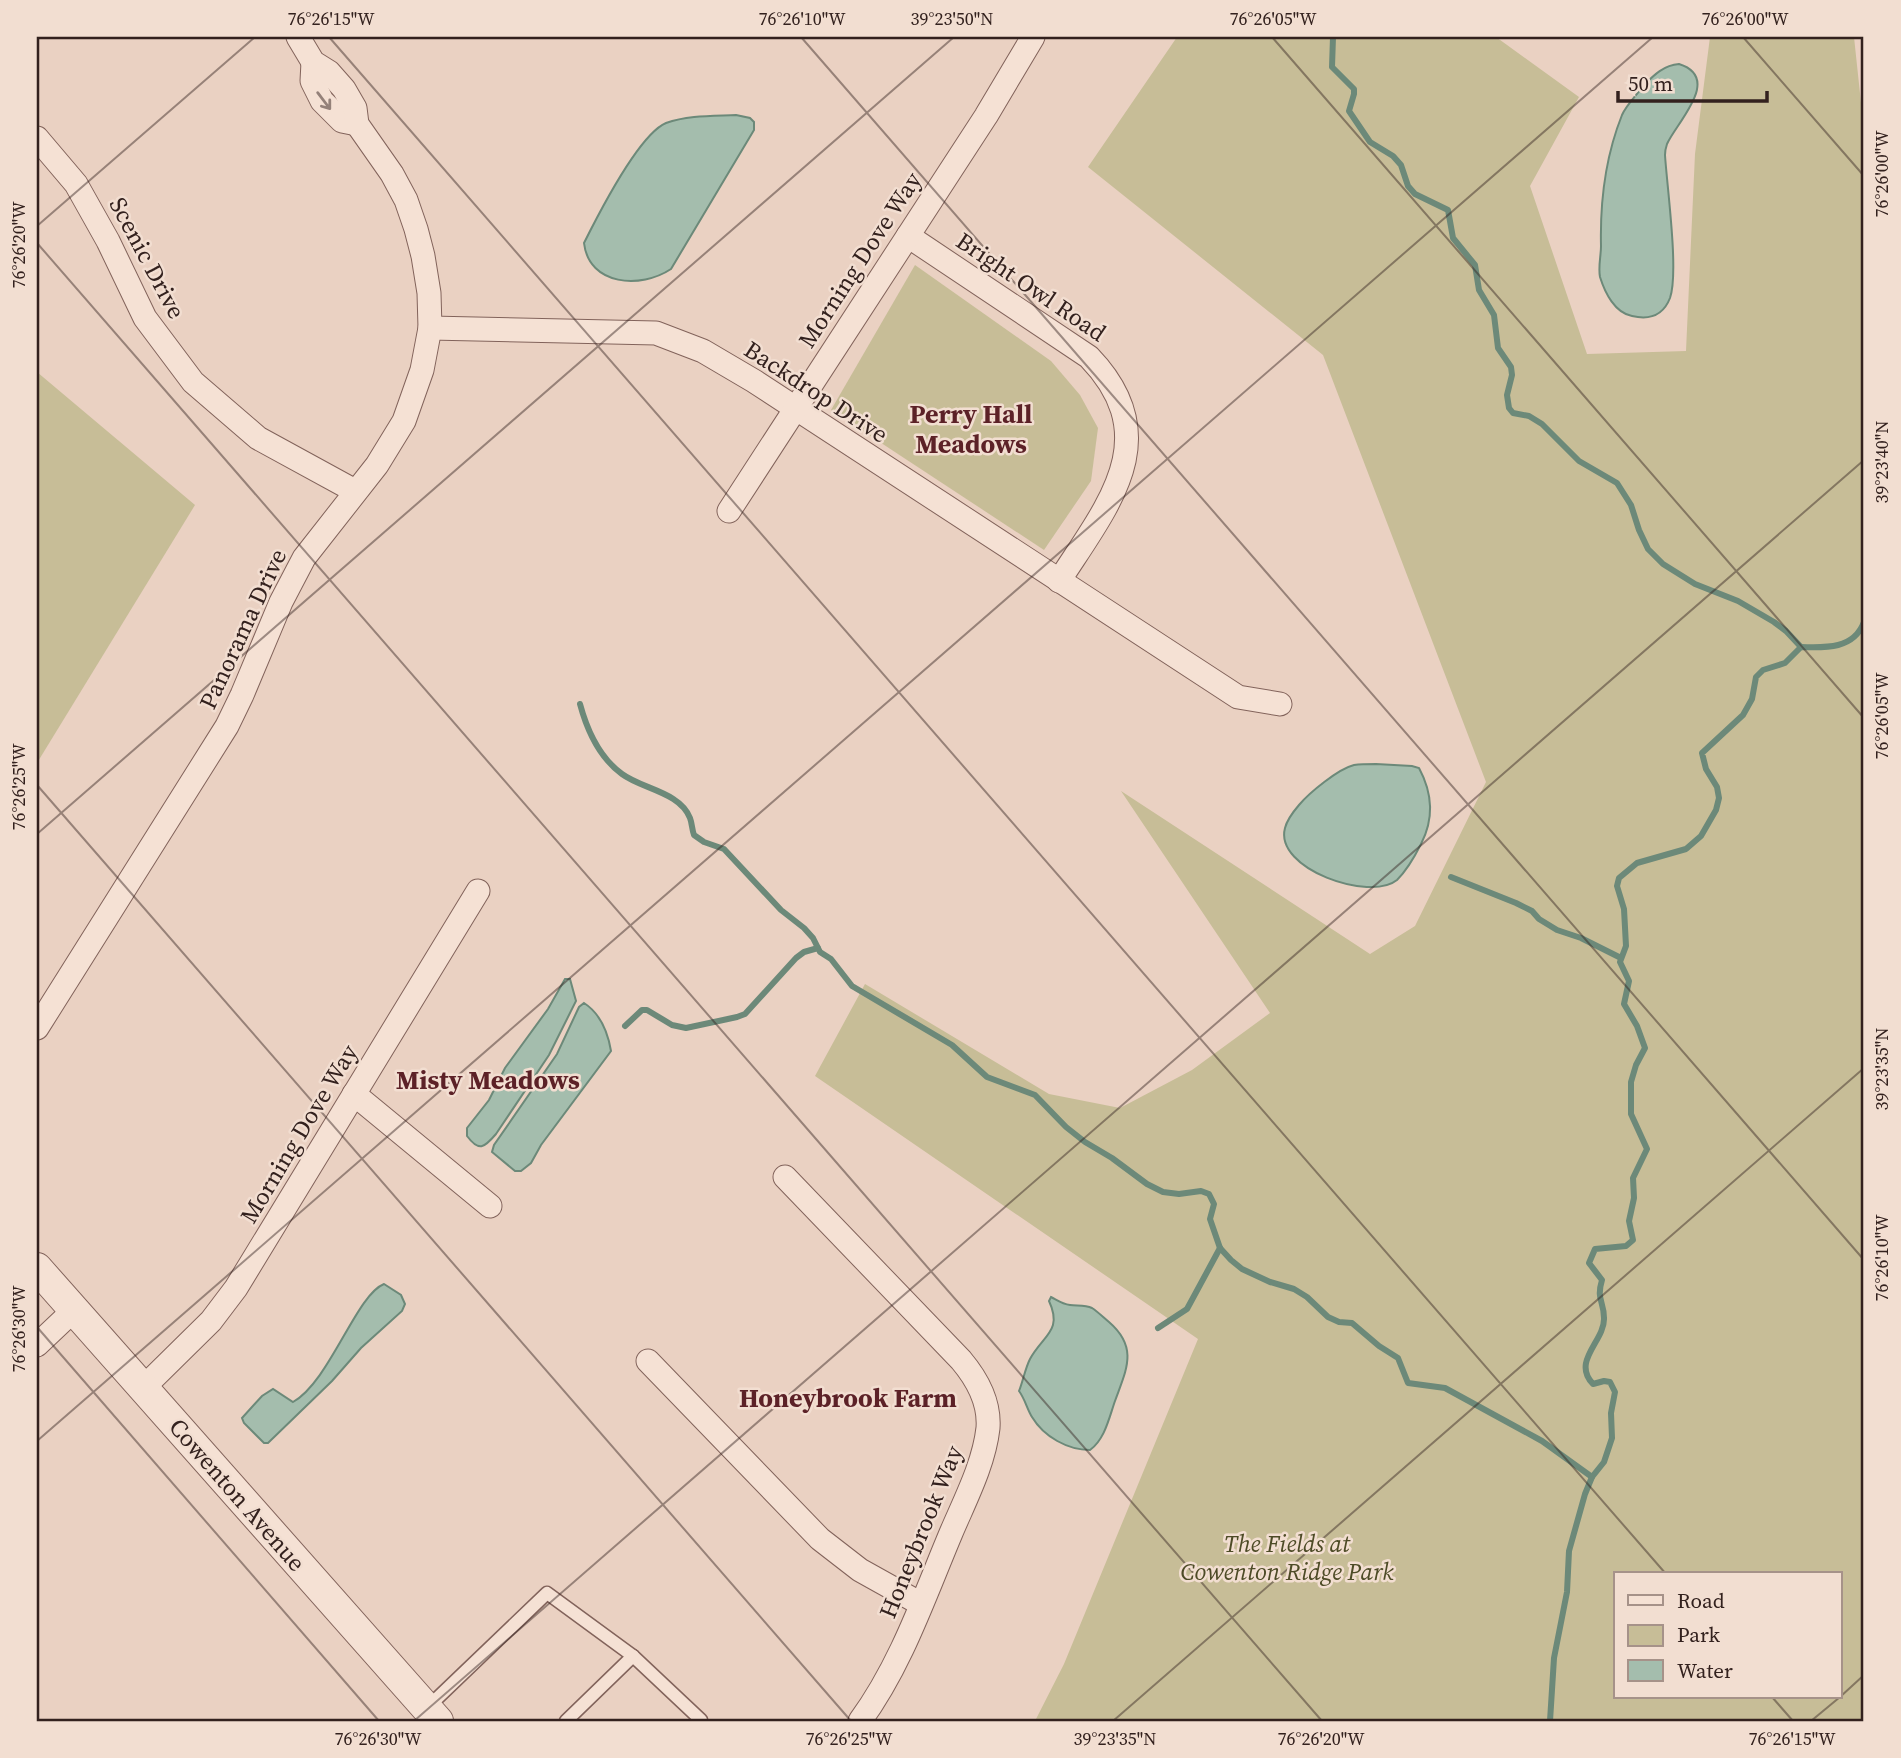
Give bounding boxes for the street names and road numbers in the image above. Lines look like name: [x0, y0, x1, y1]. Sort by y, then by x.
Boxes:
street label: Morning Dove Way: [790, 165, 929, 354]
street label: Scenic Drive: [102, 191, 193, 324]
street label: Bright Owl Road: [950, 224, 1113, 349]
street label: Backdrop Drive: [738, 333, 895, 450]
street label: Panorama Drive: [191, 543, 294, 714]
street label: Morning Dove Way: [232, 1037, 365, 1229]
street label: Cowenton Avenue: [162, 1411, 313, 1578]
street label: Honeybrook Way: [871, 1440, 970, 1623]

